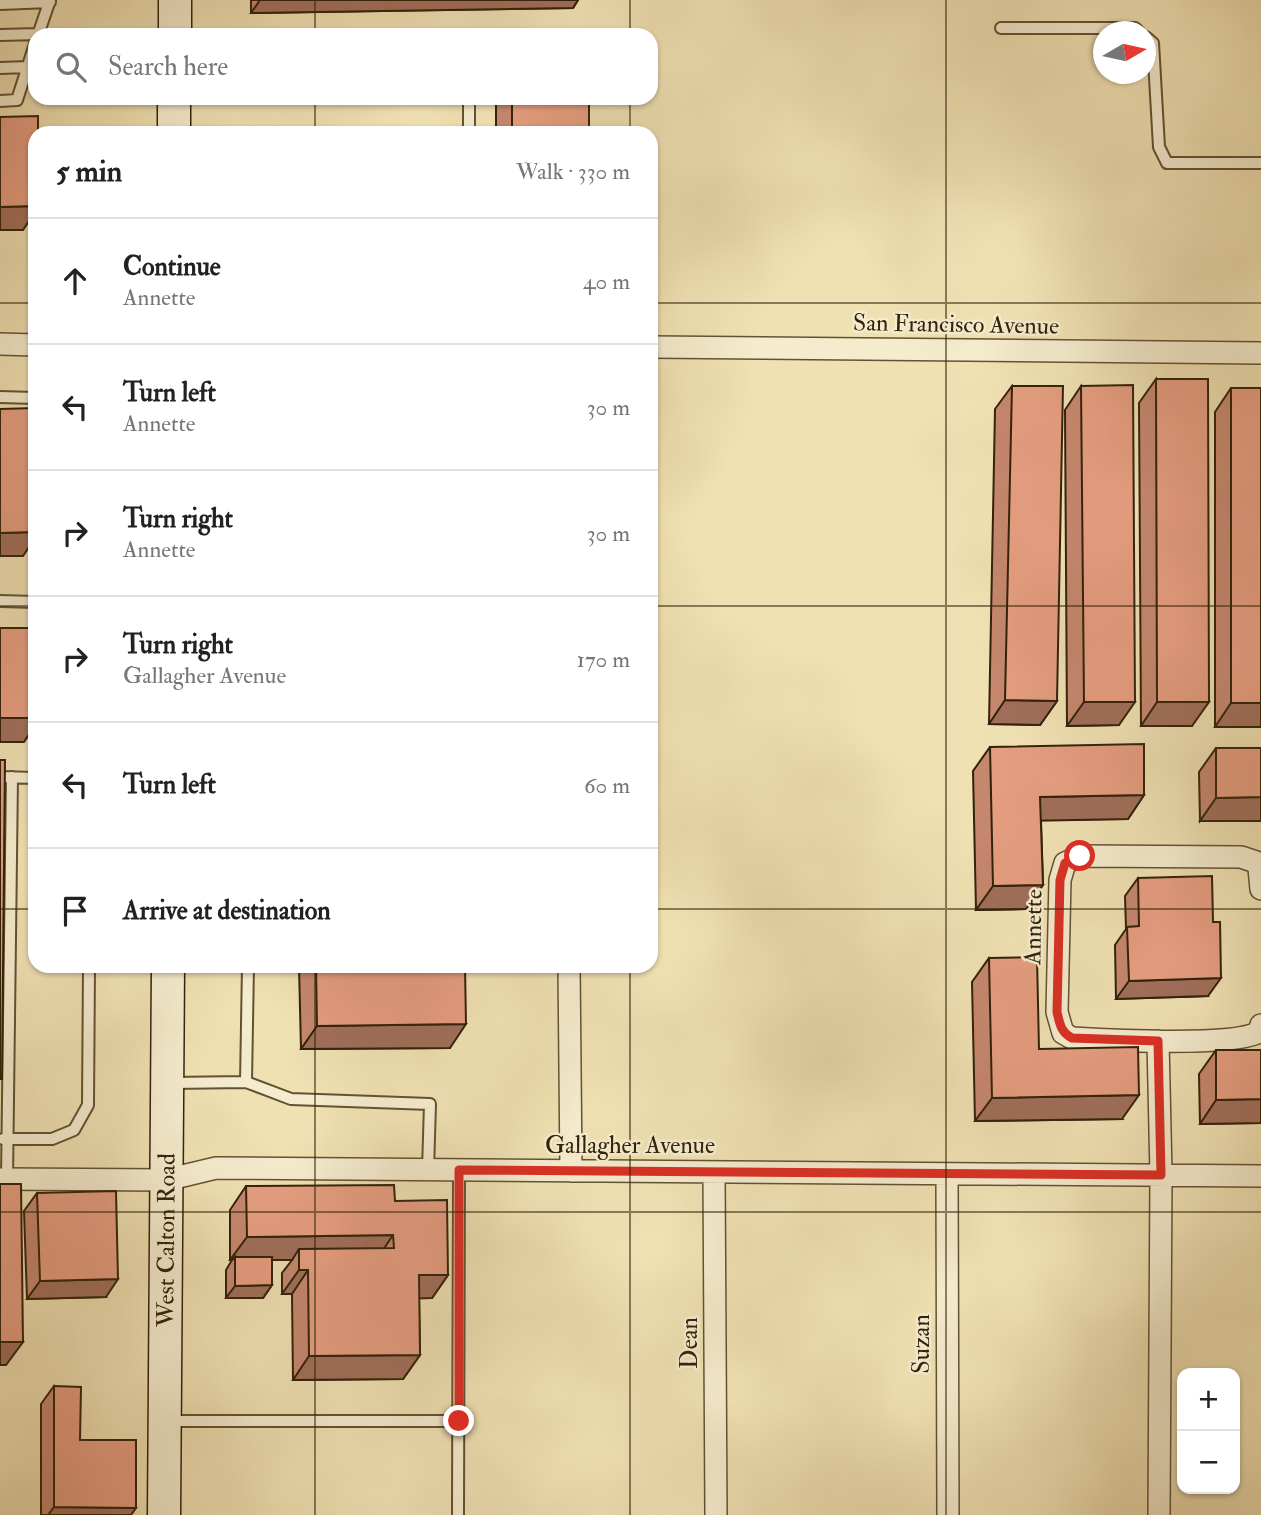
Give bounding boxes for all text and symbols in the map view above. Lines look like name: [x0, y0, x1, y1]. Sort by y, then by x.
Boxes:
north arrow: [1093, 21, 1156, 84]
search box: [28, 28, 658, 105]
icon: search: [52, 48, 90, 86]
text: Search here: [108, 51, 228, 83]
text: 5 min: [56, 153, 122, 190]
text: Walk · 330 m: [516, 157, 630, 186]
text: Continue: [123, 251, 221, 283]
icon: ahead: [56, 262, 94, 300]
text: 40 m: [583, 267, 630, 296]
text: Annette: [123, 283, 195, 312]
street label: San Francisco Avenue: [853, 307, 1059, 342]
text: Turn left: [123, 377, 216, 409]
icon: left: [56, 388, 94, 426]
text: 30 m: [587, 393, 630, 422]
text: Annette: [123, 409, 195, 438]
text: Turn right: [123, 503, 233, 535]
icon: right: [56, 514, 94, 552]
text: 30 m: [587, 519, 630, 548]
text: Annette: [123, 535, 195, 564]
text: Turn right: [123, 629, 233, 661]
icon: right: [56, 640, 94, 678]
text: 170 m: [577, 645, 630, 674]
text: Gallagher Avenue: [123, 661, 286, 690]
icon: left: [56, 766, 94, 804]
text: Turn left: [123, 769, 216, 801]
text: 60 m: [584, 771, 630, 800]
route start: [1064, 840, 1095, 871]
street label: Annette: [1017, 889, 1050, 966]
icon: arrive: [56, 892, 94, 930]
text: Arrive at destination: [123, 895, 331, 927]
street label: Gallagher Avenue: [545, 1130, 715, 1161]
street label: West Calton Road: [150, 1153, 183, 1328]
street label: Suzan: [906, 1314, 937, 1374]
street label: Dean: [674, 1317, 705, 1369]
map controls: [1177, 1368, 1240, 1494]
button: +: [1177, 1368, 1240, 1431]
route end: [443, 1405, 474, 1436]
button: −: [1177, 1431, 1240, 1494]

